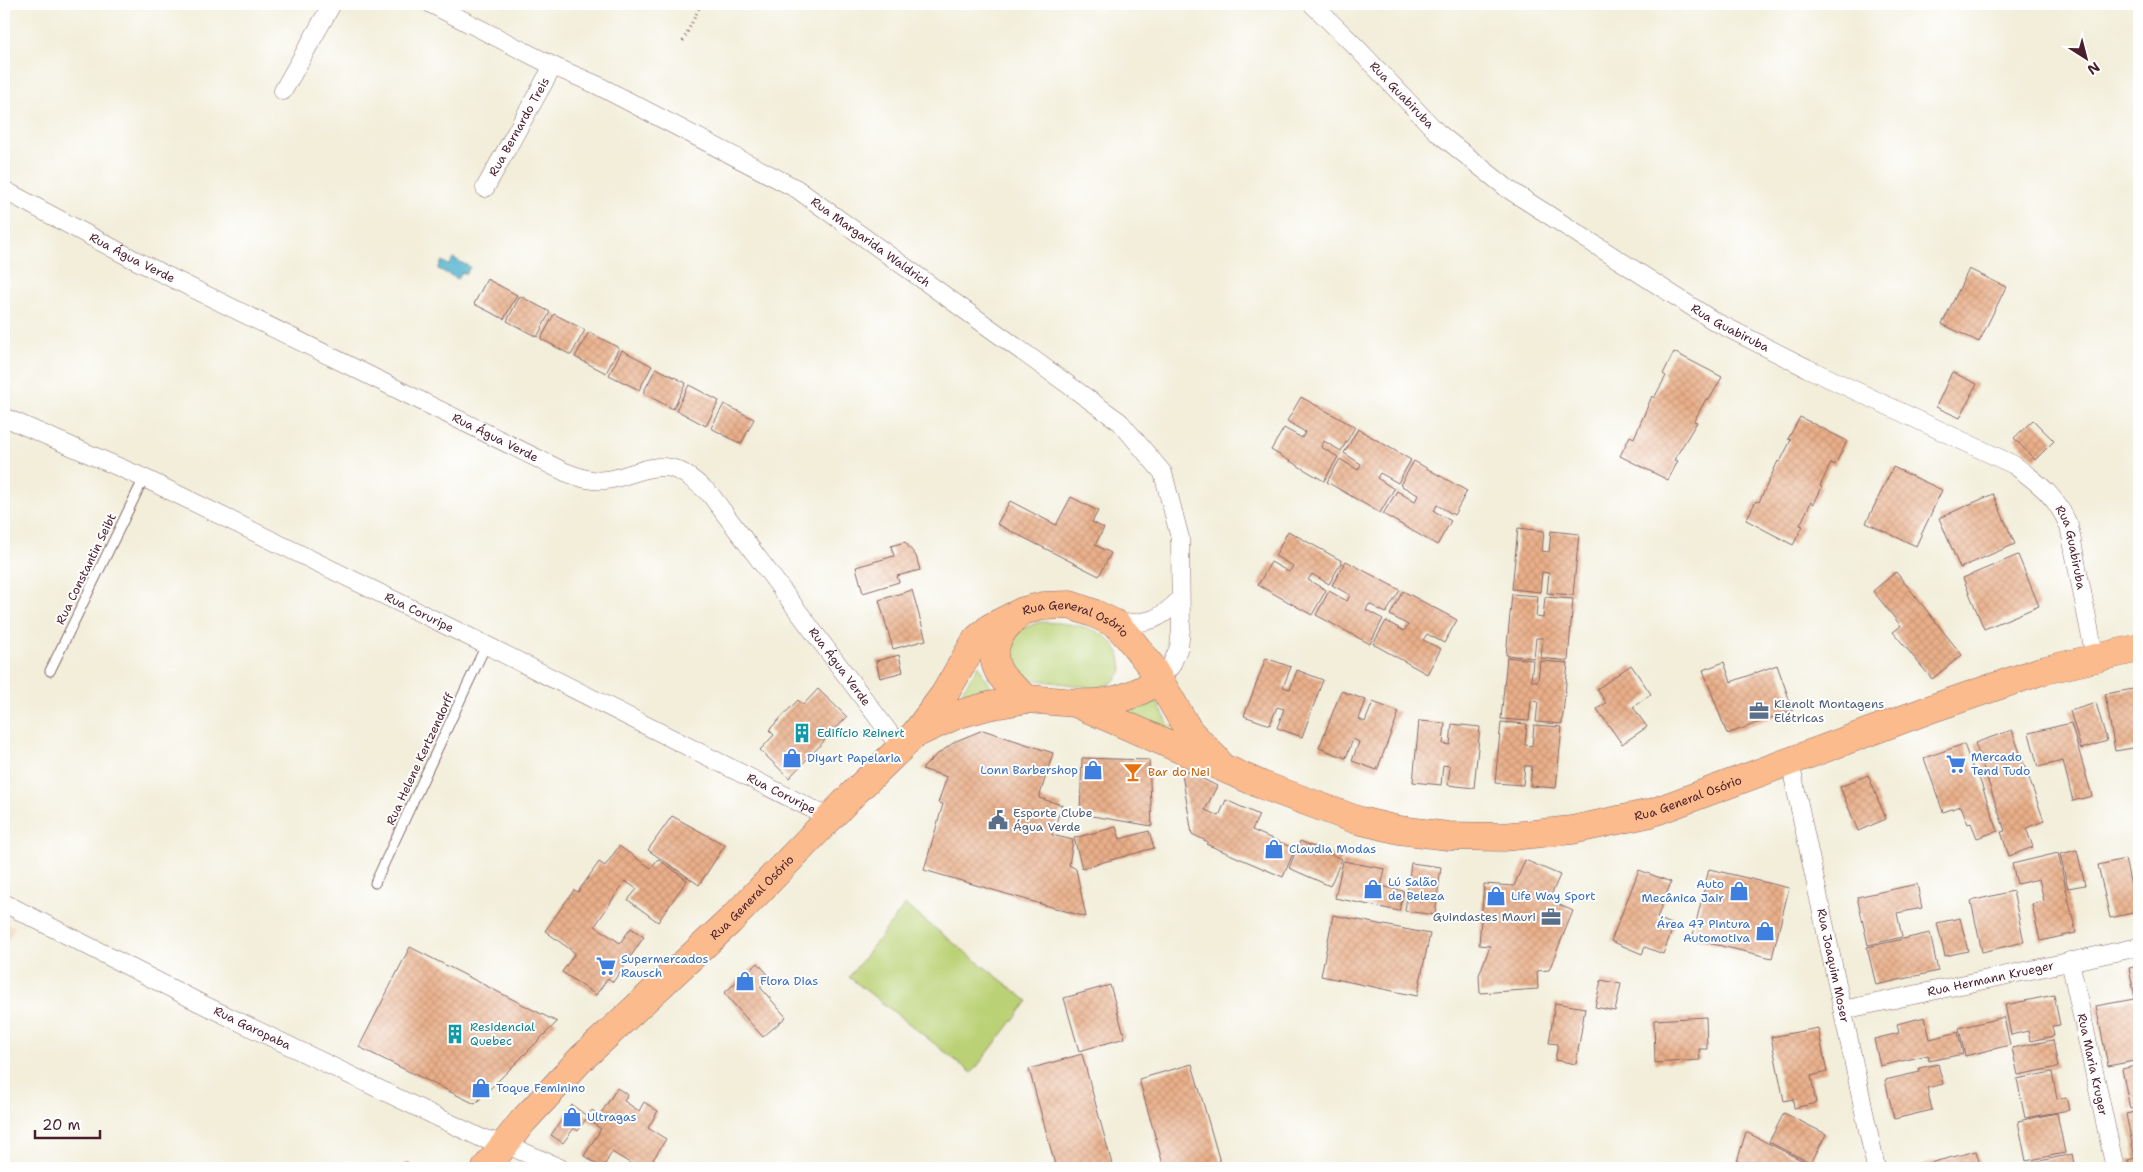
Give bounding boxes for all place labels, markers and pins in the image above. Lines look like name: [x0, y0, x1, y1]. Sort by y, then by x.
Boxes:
place label: Kienolt Montagens Elétricas: [1774, 696, 1884, 726]
office icon: Kienolt Montagens Elétricas: [1748, 700, 1770, 722]
building icon: Edifício Reinert: [791, 722, 813, 744]
place label: Edifício Reinert: [817, 725, 905, 741]
shop icon: Diyart Papelaria: [781, 747, 803, 769]
place label: Mercado Tend Tudo: [1971, 749, 2030, 779]
place label: Diyart Papelaria: [807, 750, 902, 766]
supermarket icon: Mercado Tend Tudo: [1945, 753, 1967, 775]
shop icon: Lonn Barbershop: [1082, 759, 1104, 781]
bar icon: Bar do Nei: [1122, 761, 1144, 783]
place label: Lonn Barbershop: [980, 762, 1078, 778]
place label: Bar do Nei: [1148, 764, 1210, 780]
place label: Esporte Clube Água Verde: [1013, 805, 1093, 835]
public building icon: Esporte Clube Água Verde: [987, 809, 1009, 831]
shop icon: Claudia Modas: [1263, 838, 1285, 860]
place label: Claudia Modas: [1289, 841, 1376, 857]
place label: Lú Salão de Beleza: [1388, 874, 1445, 904]
place label: Auto Mecânica Jair: [1641, 876, 1724, 906]
shop icon: Lú Salão de Beleza: [1362, 878, 1384, 900]
shop icon: Auto Mecânica Jair: [1728, 880, 1750, 902]
shop icon: Life Way Sport: [1485, 885, 1507, 907]
place label: Life Way Sport: [1511, 888, 1595, 904]
office icon: Guindastes Mauri: [1540, 906, 1562, 928]
place label: Guindastes Mauri: [1433, 909, 1536, 925]
place label: Área 47 Pintura Automotiva: [1657, 916, 1751, 946]
shop icon: Área 47 Pintura Automotiva: [1754, 920, 1776, 942]
place label: Supermercados Rausch: [621, 951, 709, 981]
supermarket icon: Supermercados Rausch: [595, 955, 617, 977]
shop icon: Flora Dias: [734, 970, 756, 992]
place label: Flora Dias: [760, 973, 818, 989]
place label: Residencial Quebec: [470, 1019, 535, 1049]
building icon: Residencial Quebec: [444, 1023, 466, 1045]
shop icon: Toque Feminino: [470, 1077, 492, 1099]
place label: Toque Feminino: [496, 1080, 585, 1096]
shop icon: Ultragas: [561, 1106, 583, 1128]
place label: Ultragas: [587, 1109, 637, 1125]

